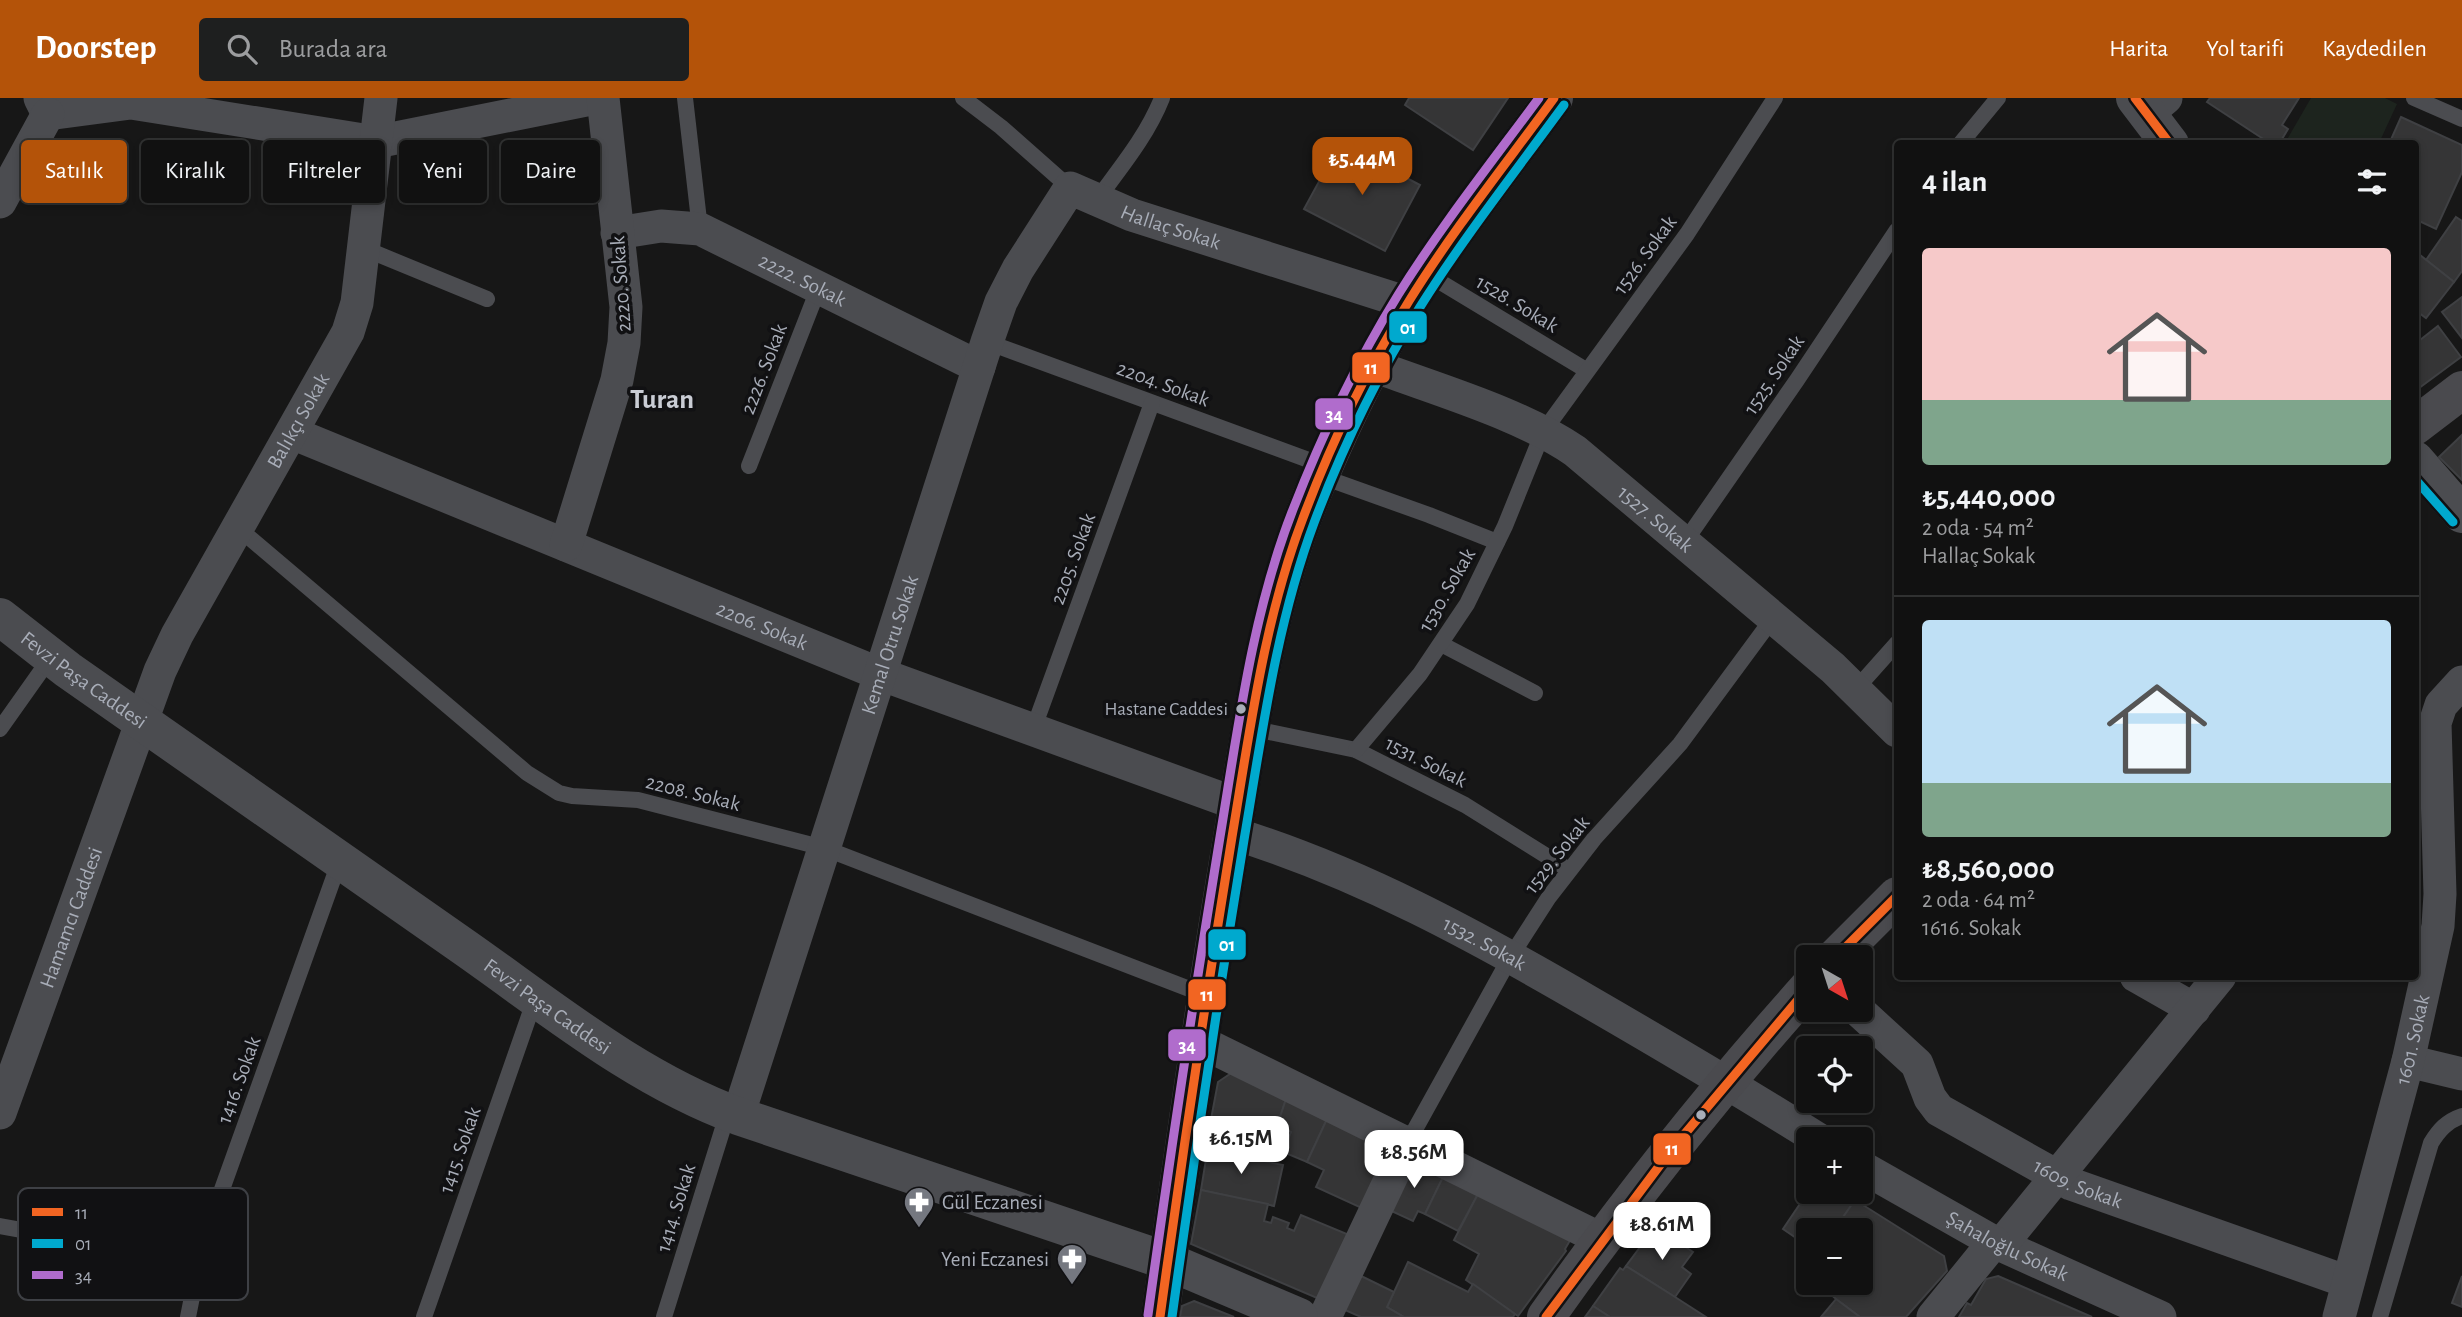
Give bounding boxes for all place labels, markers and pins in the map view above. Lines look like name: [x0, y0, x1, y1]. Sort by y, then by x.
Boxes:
pin: ₺5.44M: [1305, 138, 1419, 197]
place label: Hastane Caddesi: [1105, 700, 1228, 719]
marker: Hastane Caddesi: [1234, 702, 1248, 716]
unlabelled marker: [1694, 1108, 1708, 1122]
pin: ₺6.15M: [1184, 1116, 1298, 1176]
pin: ₺8.56M: [1357, 1130, 1471, 1190]
pharmacy icon: Gül Eczanesi: [902, 1185, 936, 1229]
place label: Gül Eczanesi: [942, 1192, 1043, 1213]
pin: ₺8.61M: [1605, 1202, 1719, 1262]
pharmacy icon: Yeni Eczanesi: [1055, 1242, 1089, 1286]
place label: Yeni Eczanesi: [941, 1249, 1049, 1270]

